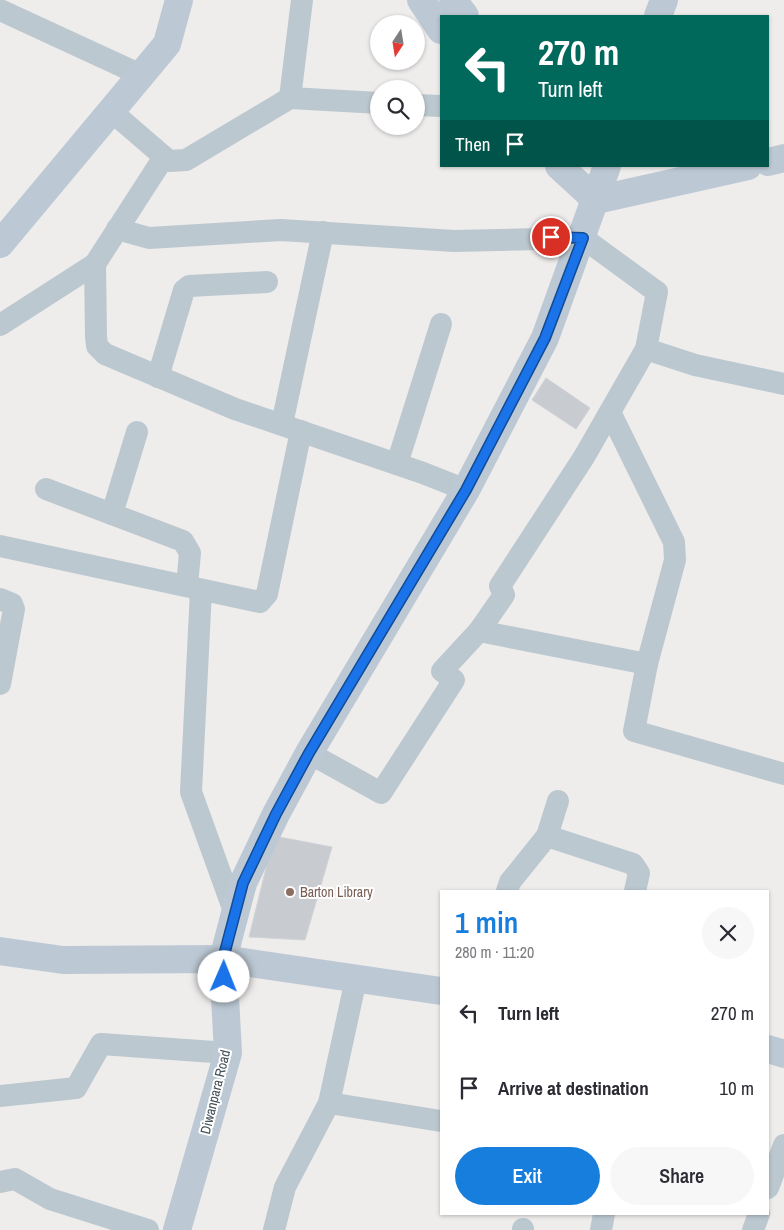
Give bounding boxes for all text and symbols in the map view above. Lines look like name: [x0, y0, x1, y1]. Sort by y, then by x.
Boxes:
north arrow: [370, 15, 425, 70]
map controls: [370, 15, 425, 135]
text: 270 m: [538, 29, 619, 76]
icon: left: [455, 35, 520, 100]
text: Turn left: [538, 74, 603, 104]
button: search: [370, 80, 425, 135]
icon: arrive: [501, 130, 529, 158]
text: Then: [455, 131, 491, 157]
pin: [530, 216, 572, 258]
icon: arrive: [537, 223, 565, 251]
place label: Barton Library: [300, 883, 373, 901]
marker: Barton Library: [284, 886, 296, 898]
text: 1 min: [455, 902, 518, 942]
button: close: [702, 907, 754, 959]
text: 280 m · 11:20: [455, 941, 534, 963]
position arrow: [197, 950, 249, 1002]
icon: left: [455, 999, 483, 1027]
text: Turn left: [498, 1000, 559, 1026]
text: 270 m: [711, 1000, 754, 1026]
street label: Diwanpara Road: [196, 1048, 234, 1136]
icon: arrive: [455, 1074, 483, 1102]
text: Arrive at destination: [498, 1075, 649, 1101]
text: 10 m: [719, 1075, 754, 1101]
button: Exit: [455, 1147, 600, 1205]
button: Share: [610, 1147, 754, 1205]

